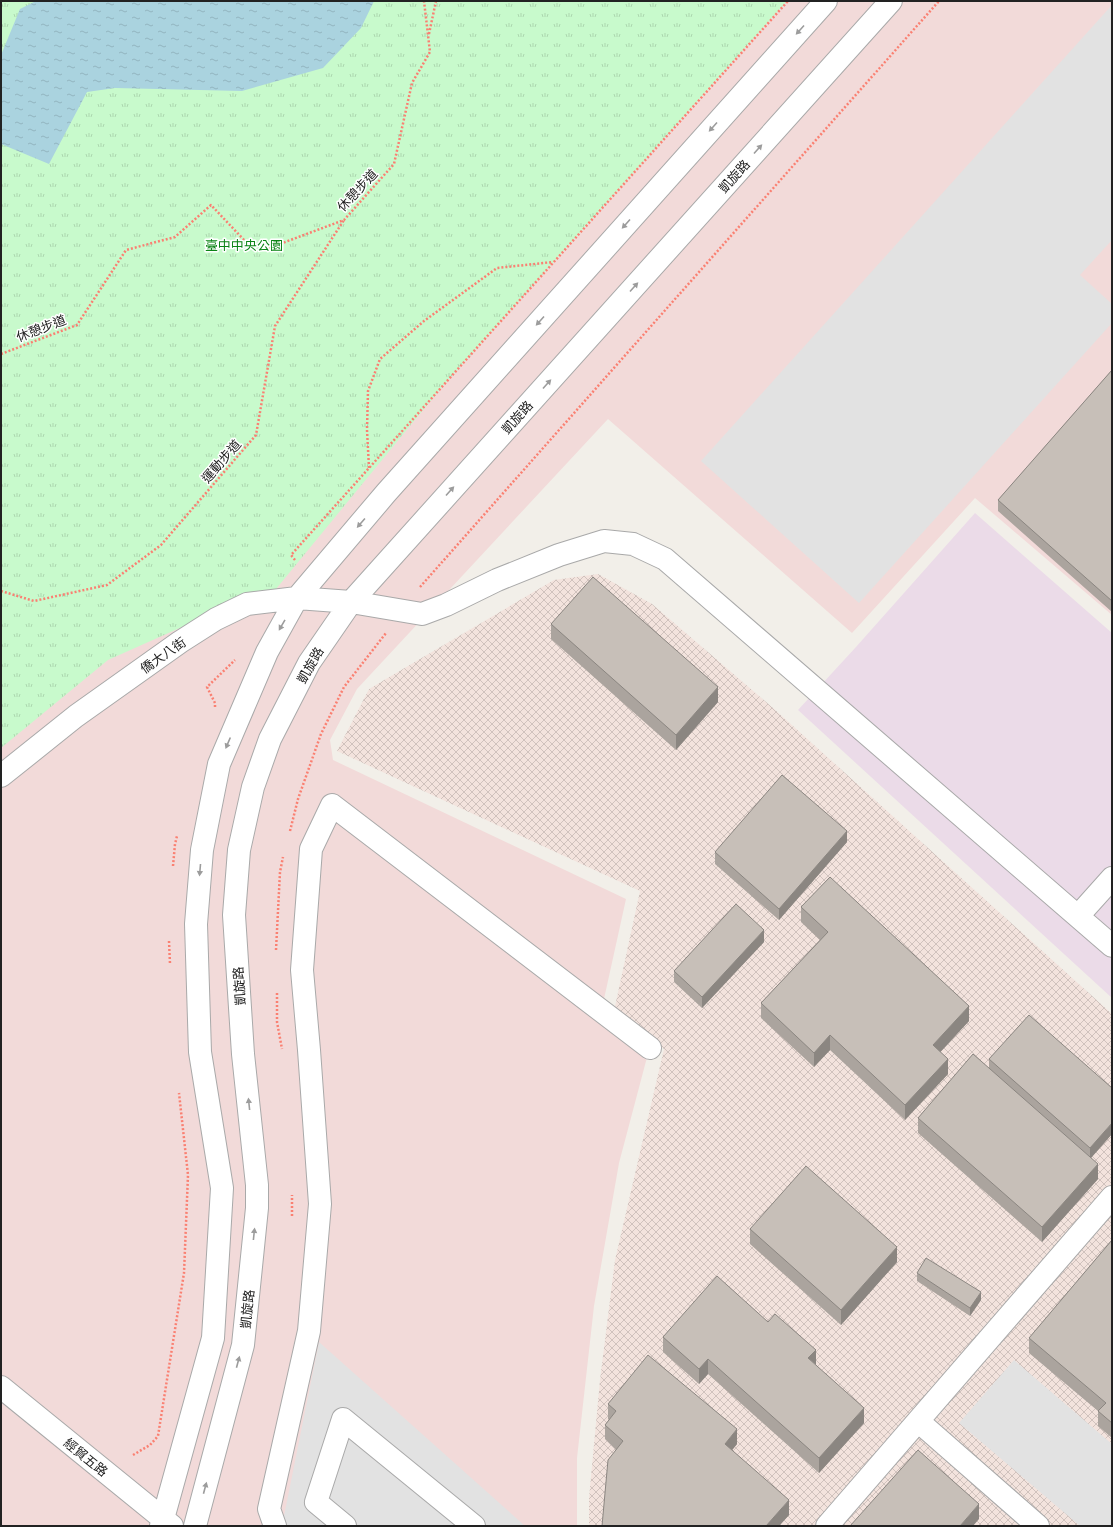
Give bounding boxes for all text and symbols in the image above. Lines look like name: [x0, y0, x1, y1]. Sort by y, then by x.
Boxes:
one-way arrow: [795, 25, 804, 35]
one-way arrow: [708, 122, 718, 132]
one-way arrow: [753, 144, 763, 154]
street label: 凱旋路: [715, 156, 754, 197]
street label: 休憩步道: [333, 166, 381, 215]
one-way arrow: [622, 219, 631, 229]
park label: 臺中中央公園: [205, 237, 283, 254]
one-way arrow: [629, 282, 638, 293]
street label: 休憩步道: [14, 311, 69, 346]
one-way arrow: [535, 316, 545, 326]
one-way arrow: [542, 379, 551, 389]
street label: 凱旋路: [498, 397, 537, 438]
street label: 運動步道: [198, 436, 245, 487]
one-way arrow: [445, 486, 455, 496]
one-way arrow: [357, 517, 366, 528]
one-way arrow: [278, 619, 285, 631]
street label: 僑大八街: [137, 634, 189, 677]
street label: 凱旋路: [293, 644, 328, 686]
one-way arrow: [225, 738, 231, 749]
one-way arrow: [197, 864, 204, 876]
street label: 凱旋路: [230, 966, 249, 1006]
one-way arrow: [245, 1098, 252, 1110]
one-way arrow: [251, 1228, 258, 1240]
street label: 凱旋路: [237, 1289, 258, 1329]
one-way arrow: [235, 1356, 241, 1368]
street label: 經貿五路: [60, 1434, 111, 1480]
one-way arrow: [203, 1482, 209, 1494]

